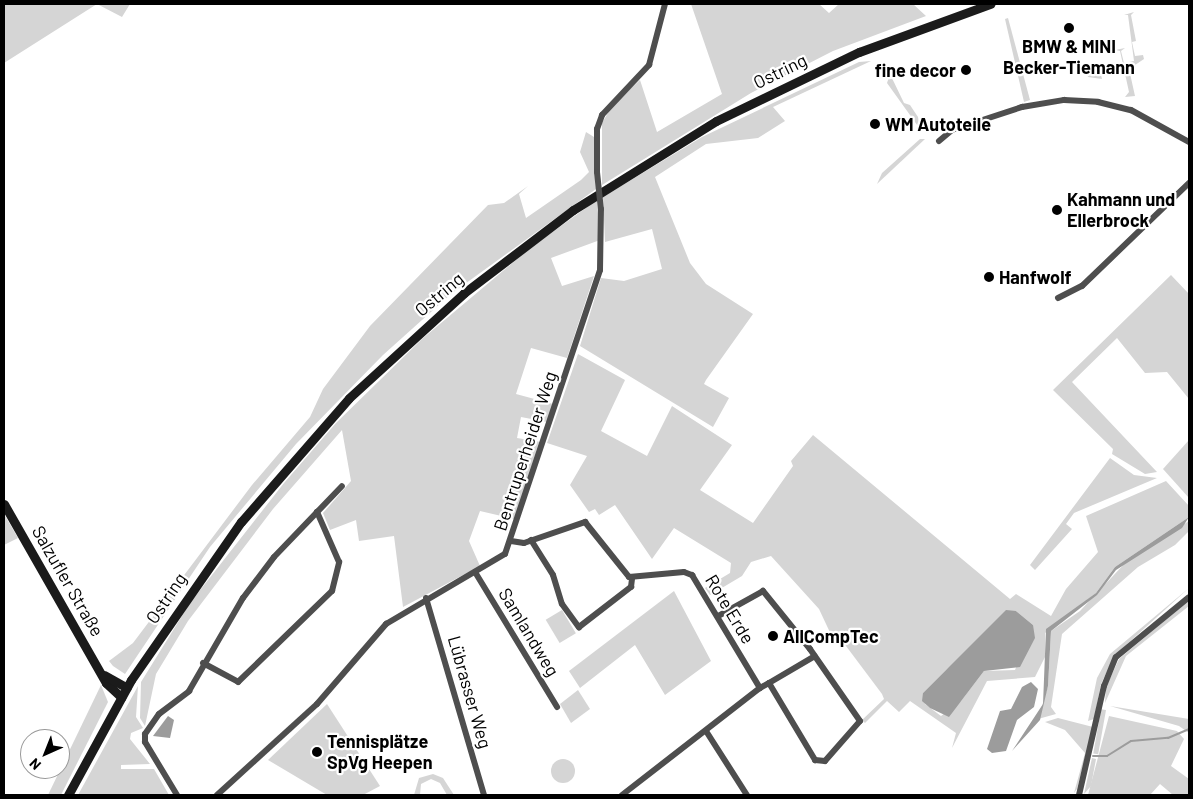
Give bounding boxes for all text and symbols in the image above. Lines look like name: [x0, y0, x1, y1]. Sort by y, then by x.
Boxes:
marker: BMW & MINI Becker-Tiemann: [1063, 22, 1075, 34]
place label: BMW & MINI Becker-Tiemann: [1003, 36, 1135, 78]
street label: Ostring: [750, 49, 810, 93]
place label: fine decor: [875, 59, 956, 81]
marker: fine decor: [960, 64, 972, 76]
place label: WM Autoteile: [885, 113, 991, 135]
marker: WM Autoteile: [869, 118, 881, 130]
place label: Kahmann und Ellerbrock: [1067, 189, 1175, 232]
marker: Kahmann und Ellerbrock: [1051, 204, 1063, 216]
place label: Hanfwolf: [999, 266, 1072, 288]
street label: Ostring: [410, 267, 468, 321]
marker: Hanfwolf: [983, 271, 995, 283]
street label: Bentruperheider Weg: [489, 368, 561, 534]
street label: Salzufler Straße: [28, 522, 108, 640]
street label: Ostring: [141, 568, 191, 628]
street label: Rote Erde: [701, 570, 759, 648]
street label: Samlandweg: [494, 584, 564, 680]
place label: AllCompTec: [783, 625, 879, 647]
marker: AllCompTec: [767, 630, 779, 642]
street label: Lübrasser Weg: [444, 633, 496, 751]
north arrow: [20, 729, 70, 779]
place label: Tennisplätze SpVg Heepen: [327, 731, 432, 774]
marker: Tennisplätze SpVg Heepen: [311, 746, 323, 758]
text: N: [26, 755, 44, 774]

